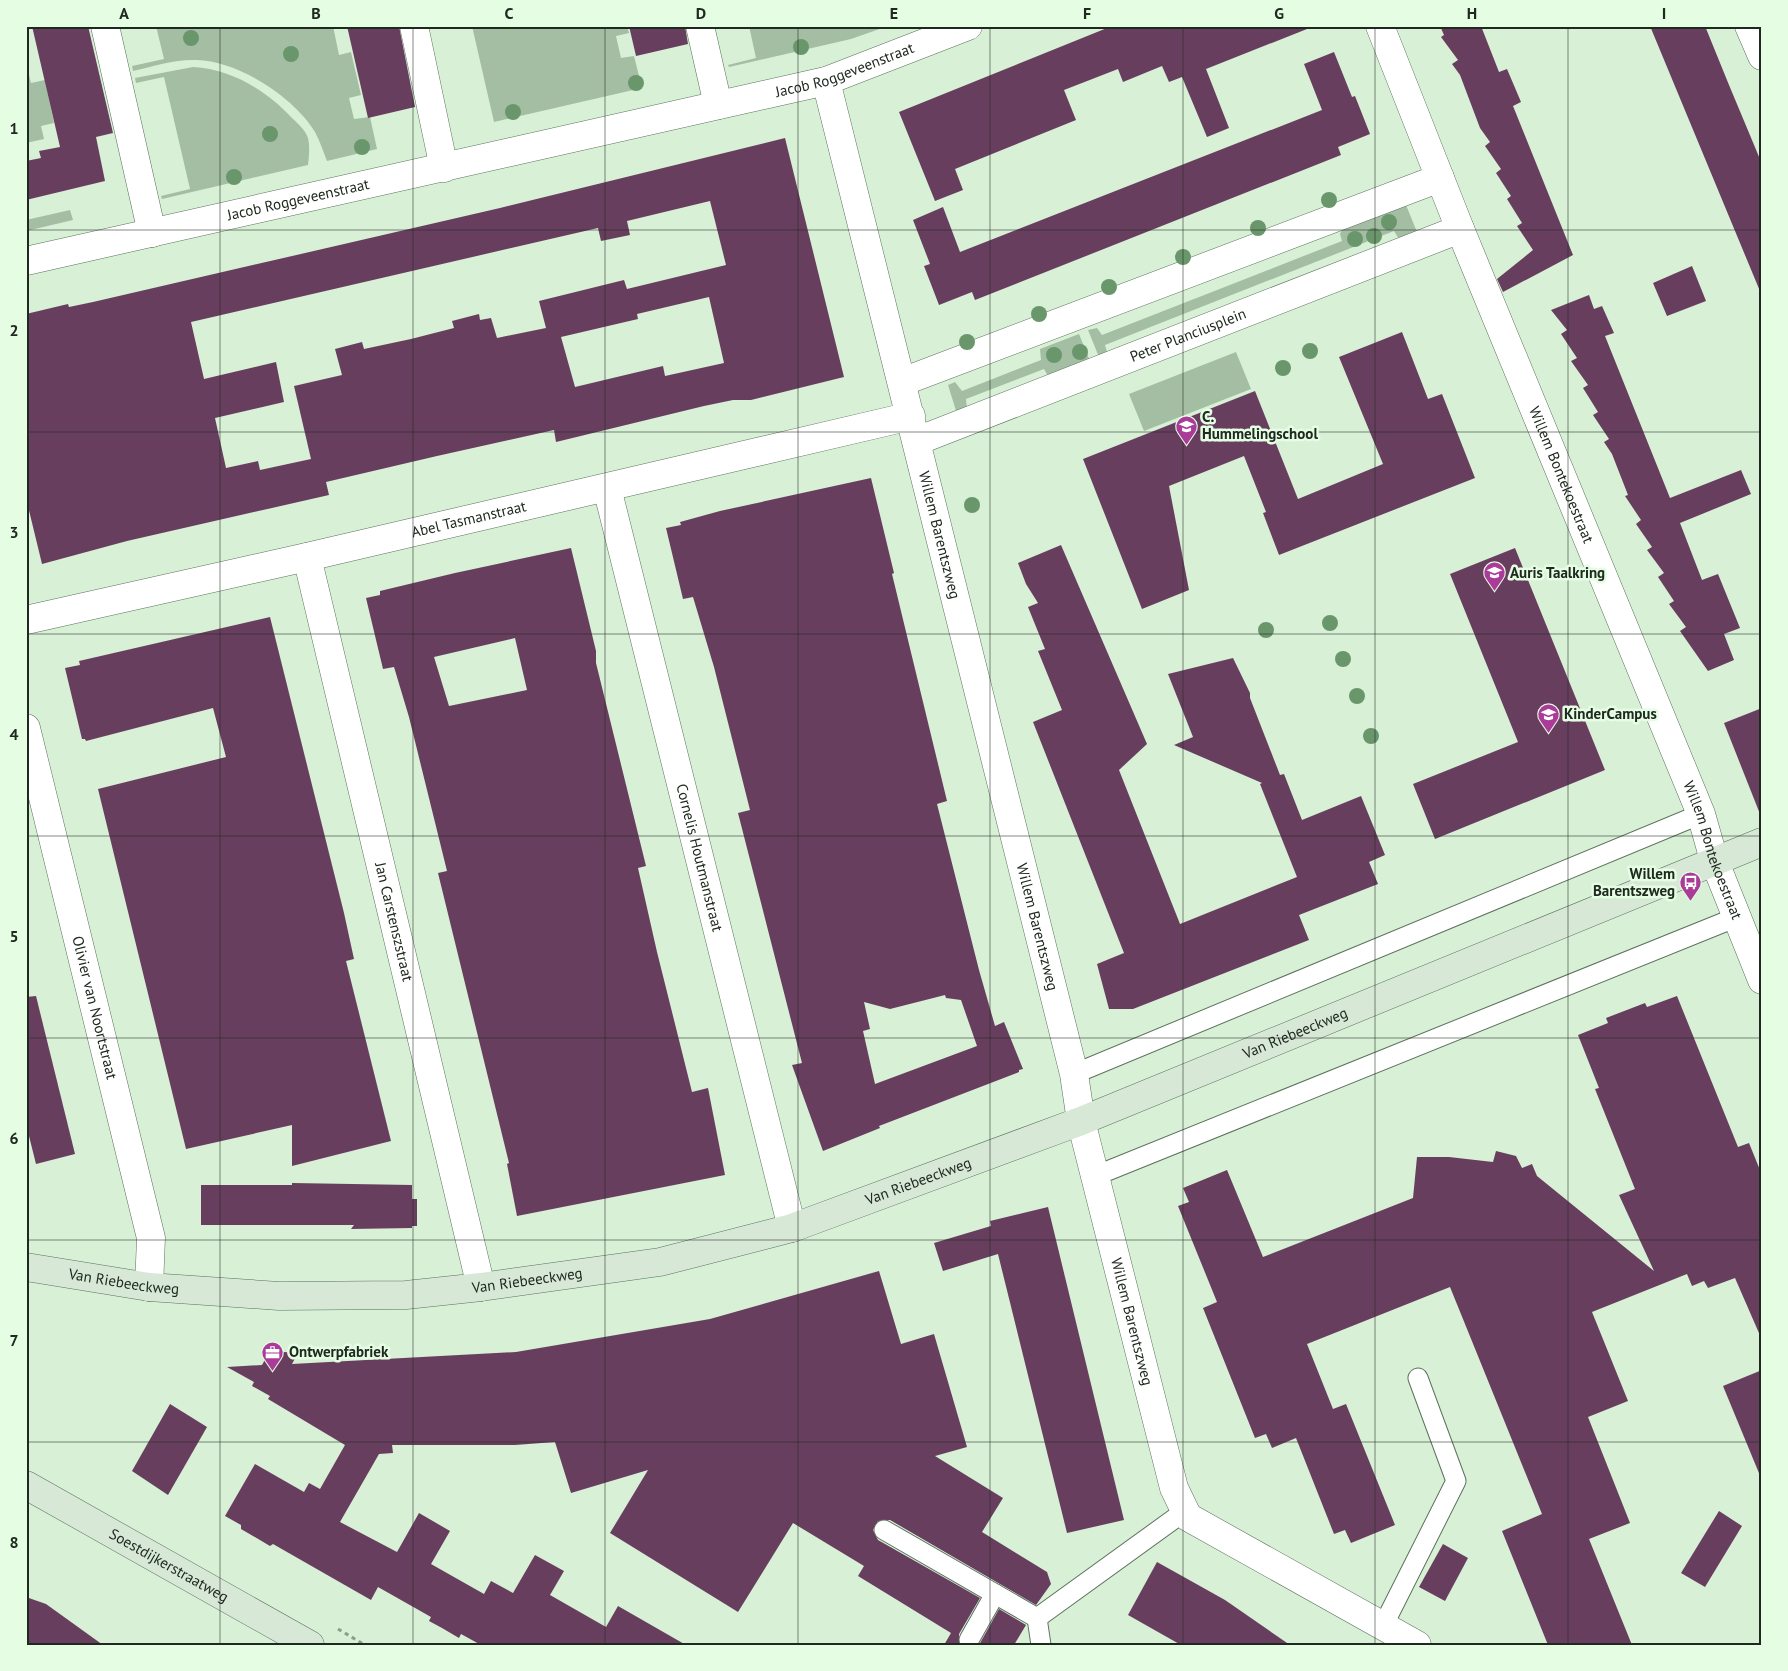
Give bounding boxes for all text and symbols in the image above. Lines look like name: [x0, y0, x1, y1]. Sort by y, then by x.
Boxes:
text: A: [119, 3, 129, 23]
text: B: [311, 3, 321, 23]
text: C: [505, 3, 514, 23]
text: D: [696, 3, 706, 23]
text: E: [890, 3, 898, 23]
text: F: [1083, 3, 1091, 23]
text: G: [1274, 3, 1284, 23]
text: H: [1467, 3, 1477, 23]
text: I: [1662, 3, 1666, 23]
street label: Jacob Roggeveenstraat: [773, 38, 916, 101]
text: 1: [9, 118, 19, 138]
street label: Jacob Roggeveenstraat: [224, 174, 371, 225]
street label: Peter Planciusplein: [1127, 303, 1249, 366]
text: 2: [9, 320, 19, 340]
street label: Willem Bontekoestraat: [1525, 404, 1598, 546]
place label: C. Hummelingschool: [1202, 407, 1318, 443]
school or university icon: C. Hummelingschool: [1174, 414, 1198, 445]
street label: Willem Barentszweg: [915, 469, 965, 601]
street label: Abel Tasmanstraat: [409, 496, 528, 541]
text: 3: [9, 522, 19, 542]
school or university icon: Auris Taalkring: [1482, 561, 1506, 592]
place label: Auris Taalkring: [1510, 563, 1605, 582]
school or university icon: KinderCampus: [1536, 702, 1560, 733]
place label: KinderCampus: [1564, 704, 1657, 723]
text: 4: [9, 724, 19, 744]
street label: Willem Bontekoestraat: [1679, 778, 1747, 922]
street label: Cornelis Houtmanstraat: [672, 782, 727, 933]
street label: Jan Carstenszstraat: [371, 859, 418, 983]
street label: Willem Barentszweg: [1013, 861, 1063, 993]
place label: Willem Barentszweg: [1593, 864, 1675, 900]
bus stop icon: Willem Barentszweg: [1679, 871, 1703, 902]
text: 5: [9, 926, 19, 946]
street label: Olivier van Noortstraat: [68, 934, 122, 1081]
street label: Van Riebeeckweg: [1239, 1003, 1350, 1063]
text: 6: [9, 1128, 19, 1148]
street label: Van Riebeeckweg: [862, 1153, 974, 1209]
street label: Willem Barentszweg: [1107, 1256, 1158, 1387]
street label: Van Riebeeckweg: [470, 1263, 584, 1297]
street label: Van Riebeeckweg: [66, 1264, 180, 1298]
text: 7: [9, 1330, 19, 1350]
office icon: Ontwerpfabriek: [261, 1340, 285, 1371]
place label: Ontwerpfabriek: [289, 1342, 389, 1361]
street label: Soestdijkerstraatweg: [106, 1524, 232, 1606]
text: 8: [9, 1532, 19, 1552]

